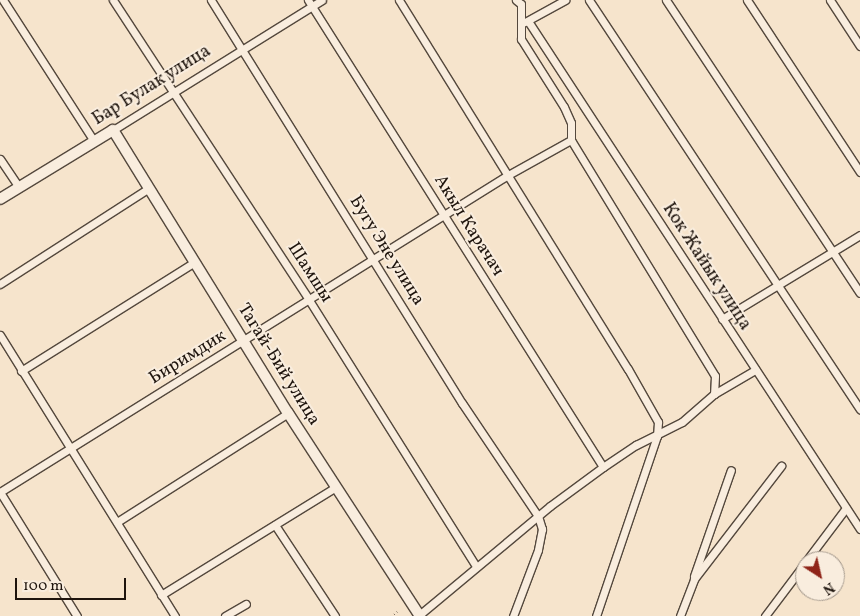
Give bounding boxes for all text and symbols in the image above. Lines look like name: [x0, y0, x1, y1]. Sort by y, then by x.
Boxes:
street label: Бар Булак улица: [89, 41, 215, 131]
street label: Акыл Карачач: [428, 171, 508, 281]
street label: Бугу Эне улица: [343, 192, 429, 310]
street label: Кок Жайык улица: [657, 199, 755, 335]
street label: Шамшы: [282, 239, 336, 307]
street label: Тагай-Бий улица: [232, 300, 324, 430]
street label: Биримдик: [146, 326, 230, 390]
north arrow: [795, 551, 845, 601]
scale bar: [18, 568, 129, 600]
text: 100 m: [23, 576, 63, 597]
text: N: [819, 577, 838, 599]

